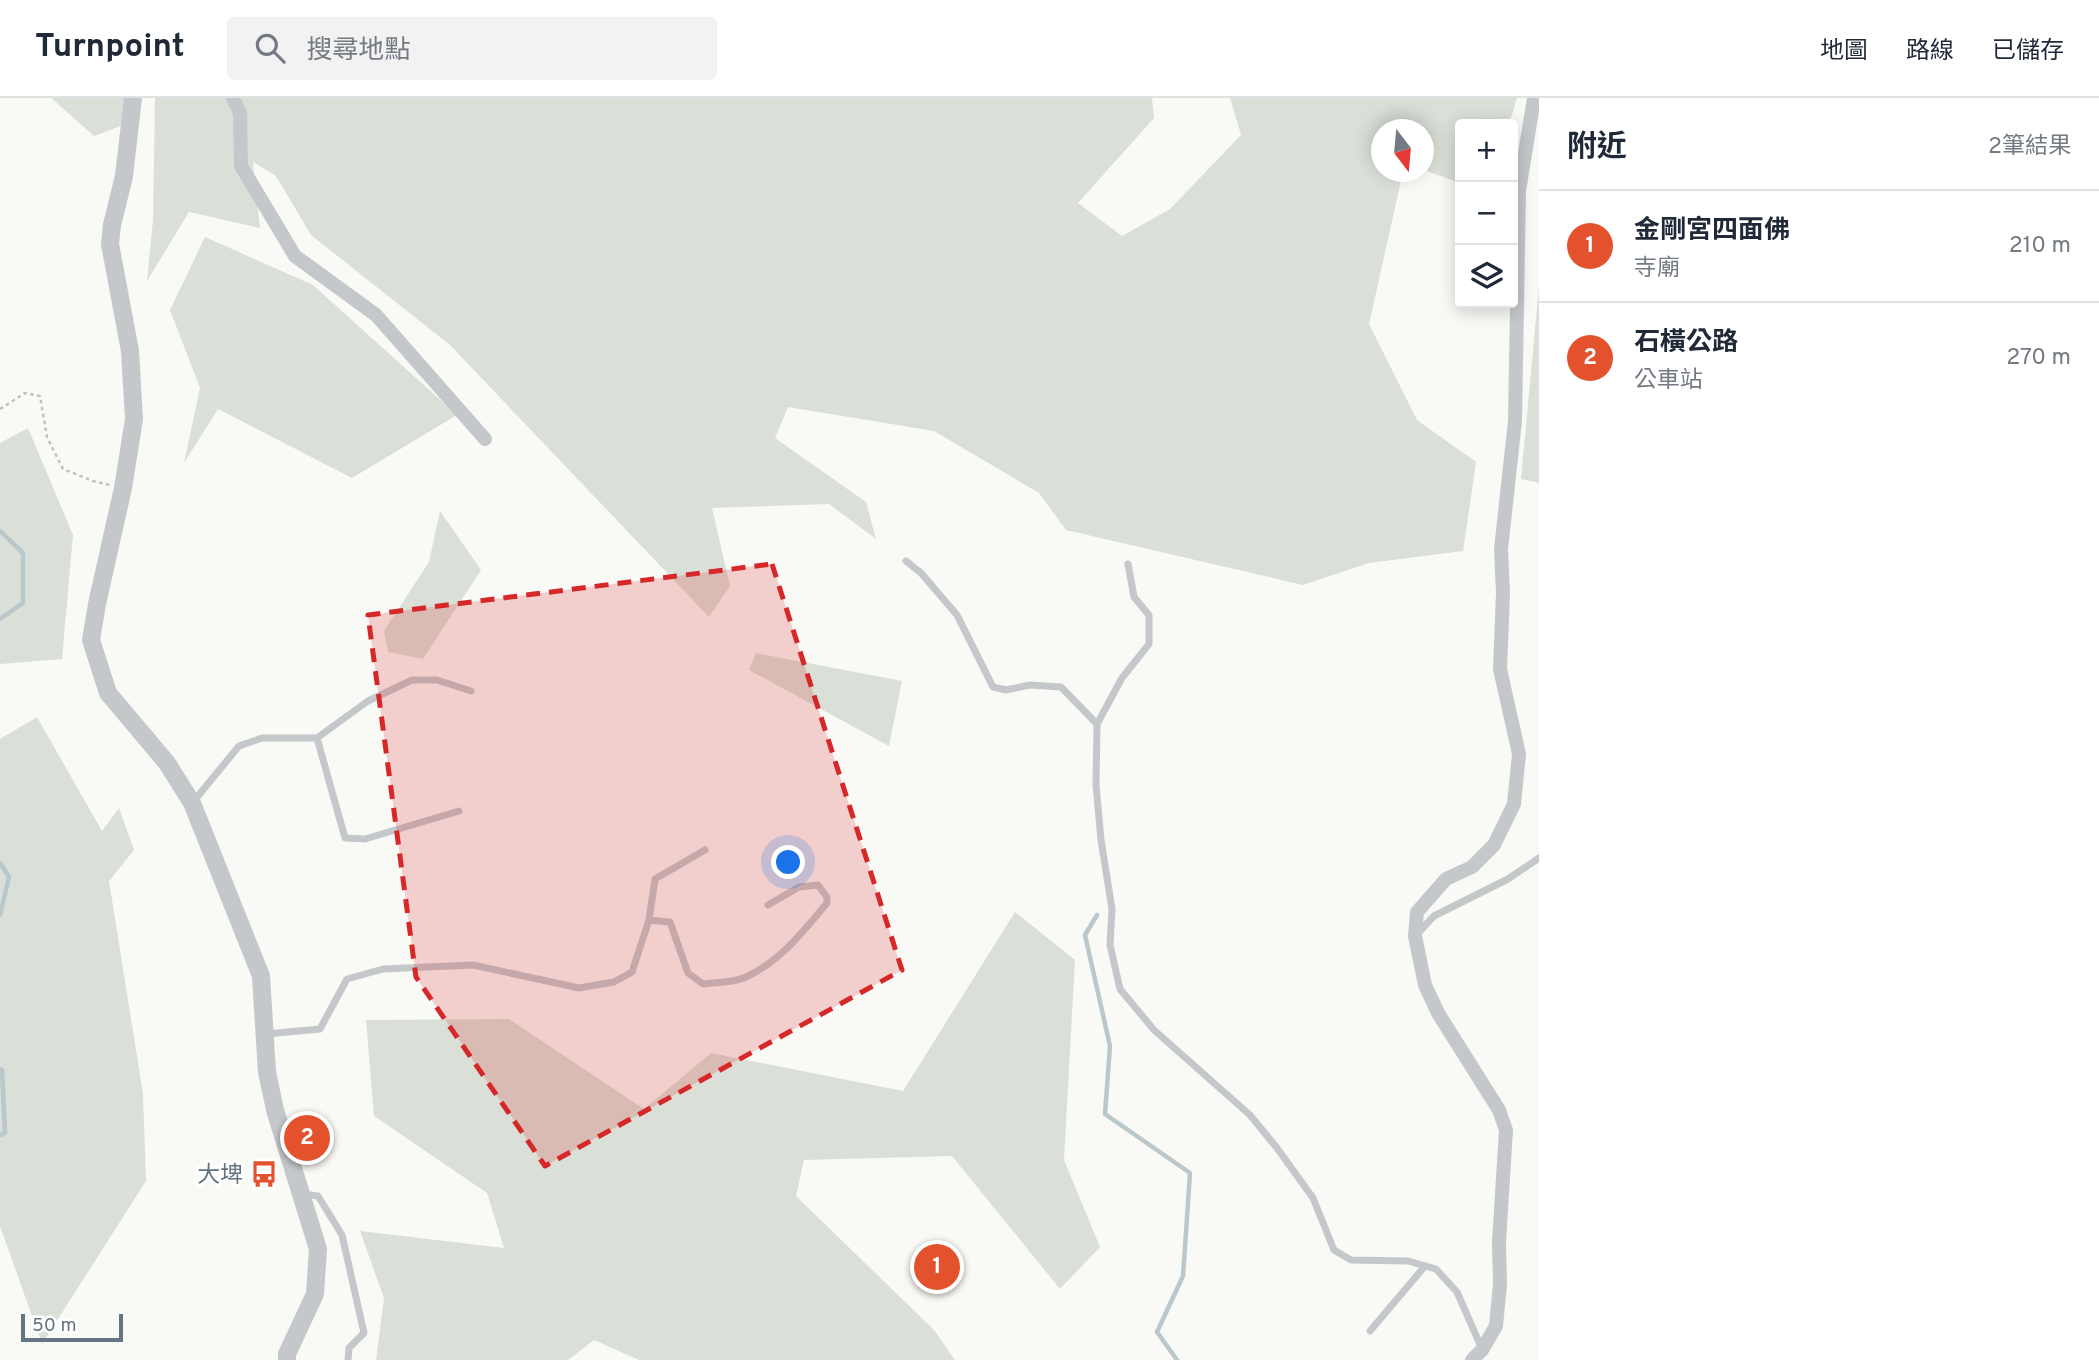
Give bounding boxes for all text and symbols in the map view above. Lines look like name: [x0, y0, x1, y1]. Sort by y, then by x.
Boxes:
search box: [227, 17, 717, 80]
text: Turnpoint: [35, 27, 185, 69]
icon: search: [251, 29, 289, 67]
text: 搜尋地點: [307, 35, 411, 68]
text: 地圖: [1820, 37, 1868, 67]
text: 路線: [1906, 37, 1954, 67]
text: 已儲存: [1992, 37, 2064, 67]
north arrow: [1371, 119, 1434, 182]
map controls: [1455, 119, 1518, 308]
button: +: [1455, 119, 1518, 182]
text: 附近: [1567, 130, 1627, 167]
text: 2筆結果: [1988, 133, 2071, 162]
button: −: [1455, 182, 1518, 245]
text: 金剛宮四面佛: [1634, 215, 1790, 248]
text: 1: [1585, 232, 1595, 261]
text: 210 m: [2009, 232, 2071, 261]
button: layers: [1455, 245, 1518, 308]
text: 寺廟: [1634, 255, 1680, 284]
text: 石橫公路: [1634, 327, 1738, 360]
text: 2: [1583, 344, 1597, 373]
text: 270 m: [2006, 344, 2071, 373]
text: 公車站: [1634, 367, 1703, 396]
your location: [771, 845, 805, 879]
pin: 2: [284, 1112, 330, 1164]
bus stop icon: 大埤: [249, 1159, 279, 1189]
place label: 大埤: [197, 1162, 243, 1191]
pin: 1: [914, 1241, 960, 1293]
scale bar: [21, 1311, 122, 1343]
text: 50 m: [32, 1314, 77, 1338]

